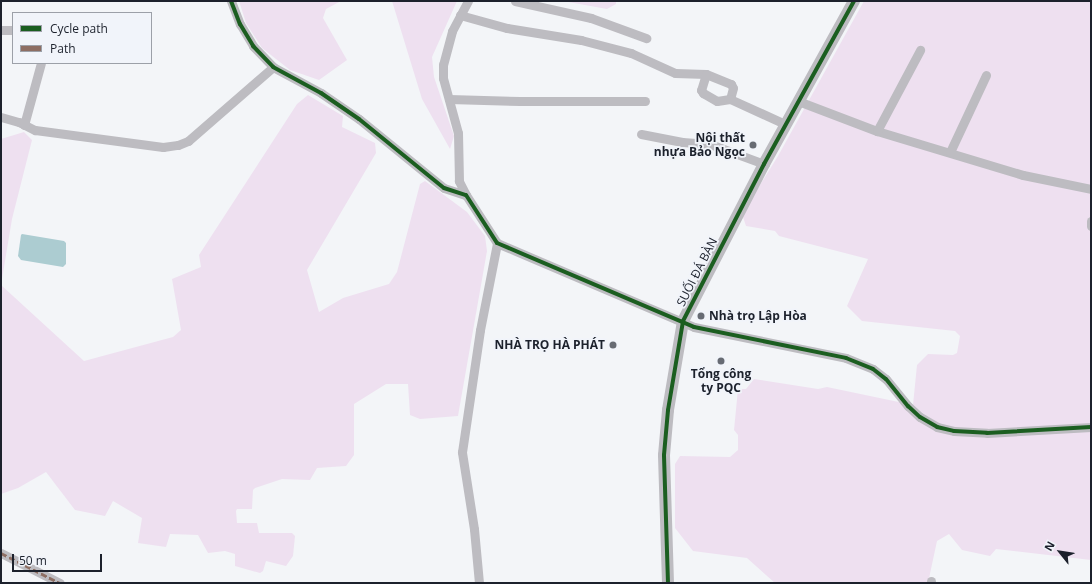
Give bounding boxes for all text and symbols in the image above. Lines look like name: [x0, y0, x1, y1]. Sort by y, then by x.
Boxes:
legend: [12, 12, 152, 64]
text: Cycle path: [50, 20, 108, 37]
text: Path: [50, 40, 76, 57]
place label: Nội thất nhựa Bảo Ngọc: [654, 131, 745, 159]
marker: Nội thất nhựa Bảo Ngọc: [748, 140, 758, 150]
street label: SUỐI ĐÁ BÀN: [674, 235, 720, 309]
place label: Nhà trọ Lập Hòa: [709, 309, 807, 323]
marker: Nhà trọ Lập Hòa: [696, 311, 706, 321]
place label: NHÀ TRỌ HÀ PHÁT: [495, 338, 605, 352]
marker: NHÀ TRỌ HÀ PHÁT: [608, 340, 618, 350]
marker: Tổng công ty PQC: [716, 356, 726, 366]
place label: Tổng công ty PQC: [691, 367, 751, 395]
north arrow: [1040, 532, 1080, 572]
text: N: [1040, 538, 1058, 553]
scale bar: [14, 546, 104, 572]
text: 50 m: [19, 552, 47, 569]

